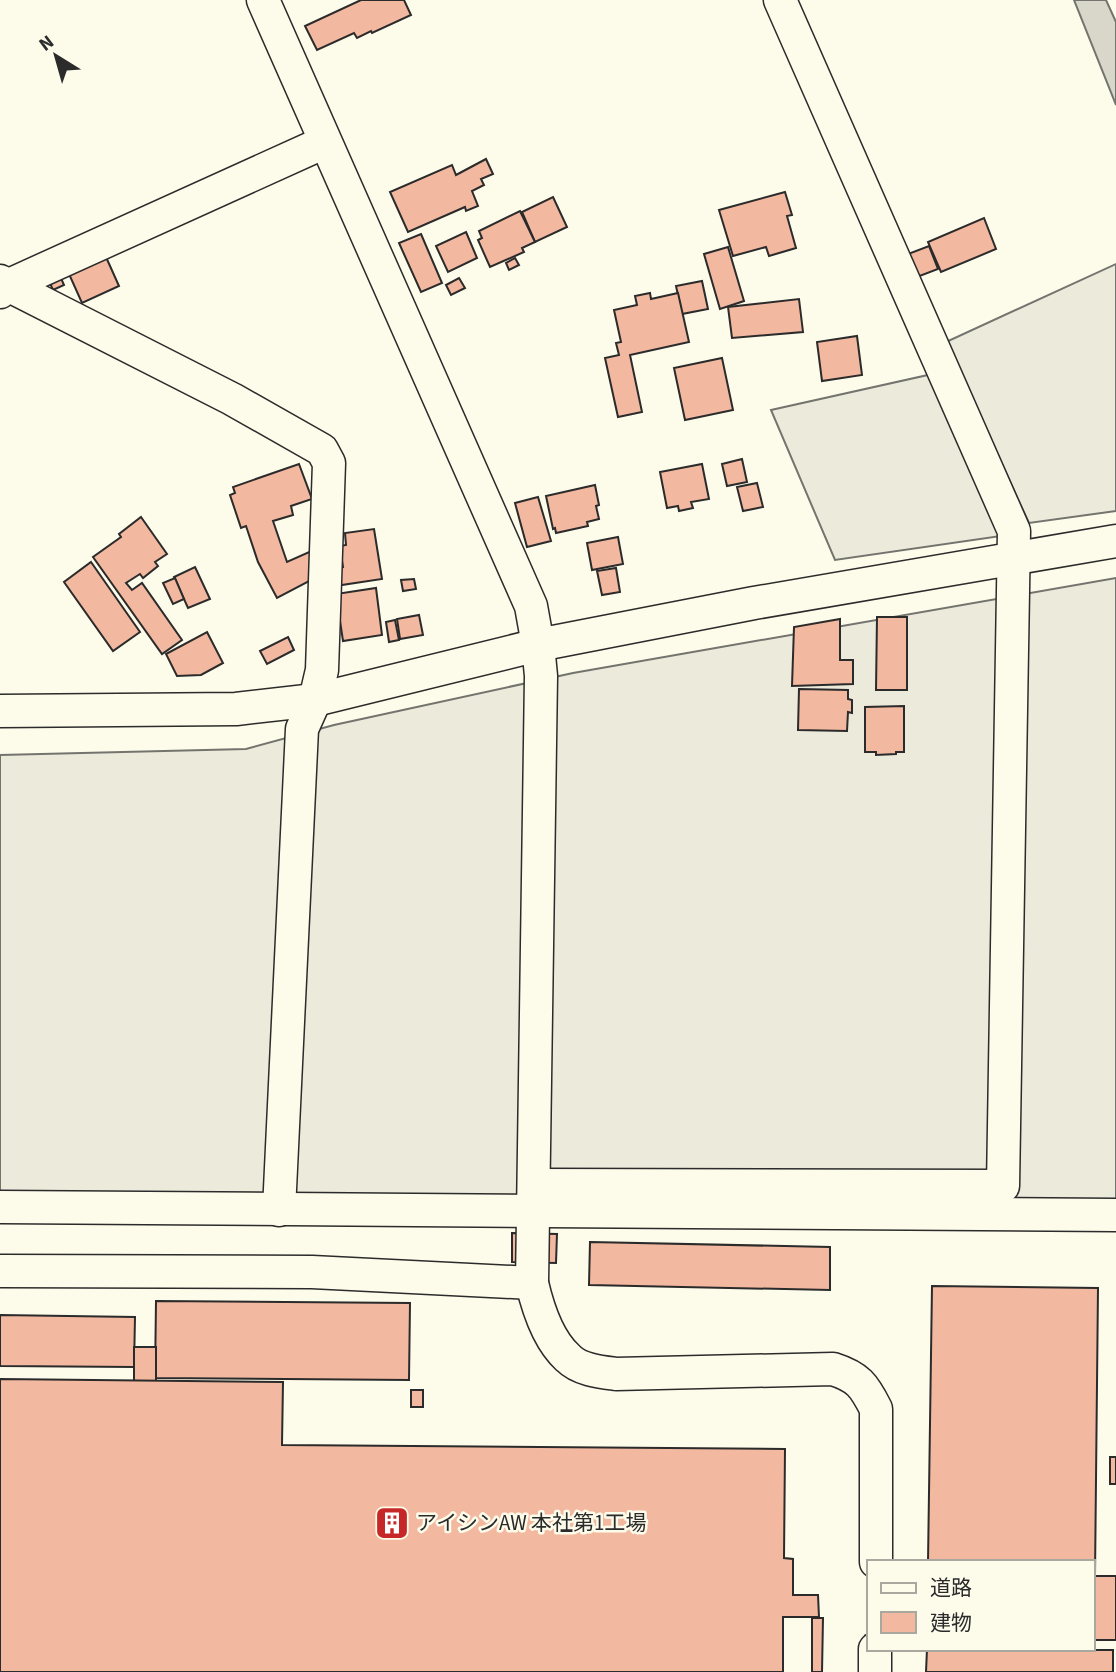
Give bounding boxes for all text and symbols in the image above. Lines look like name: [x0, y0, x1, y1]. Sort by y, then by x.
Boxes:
north arrow: [21, 21, 91, 91]
text: N: [33, 29, 60, 58]
building icon: アイシンAW 本社第1工場: [373, 1504, 411, 1542]
place label: アイシンAW 本社第1工場: [416, 1508, 647, 1538]
legend: [867, 1560, 1095, 1651]
text: 道路: [930, 1573, 972, 1603]
text: 建物: [930, 1608, 972, 1638]

